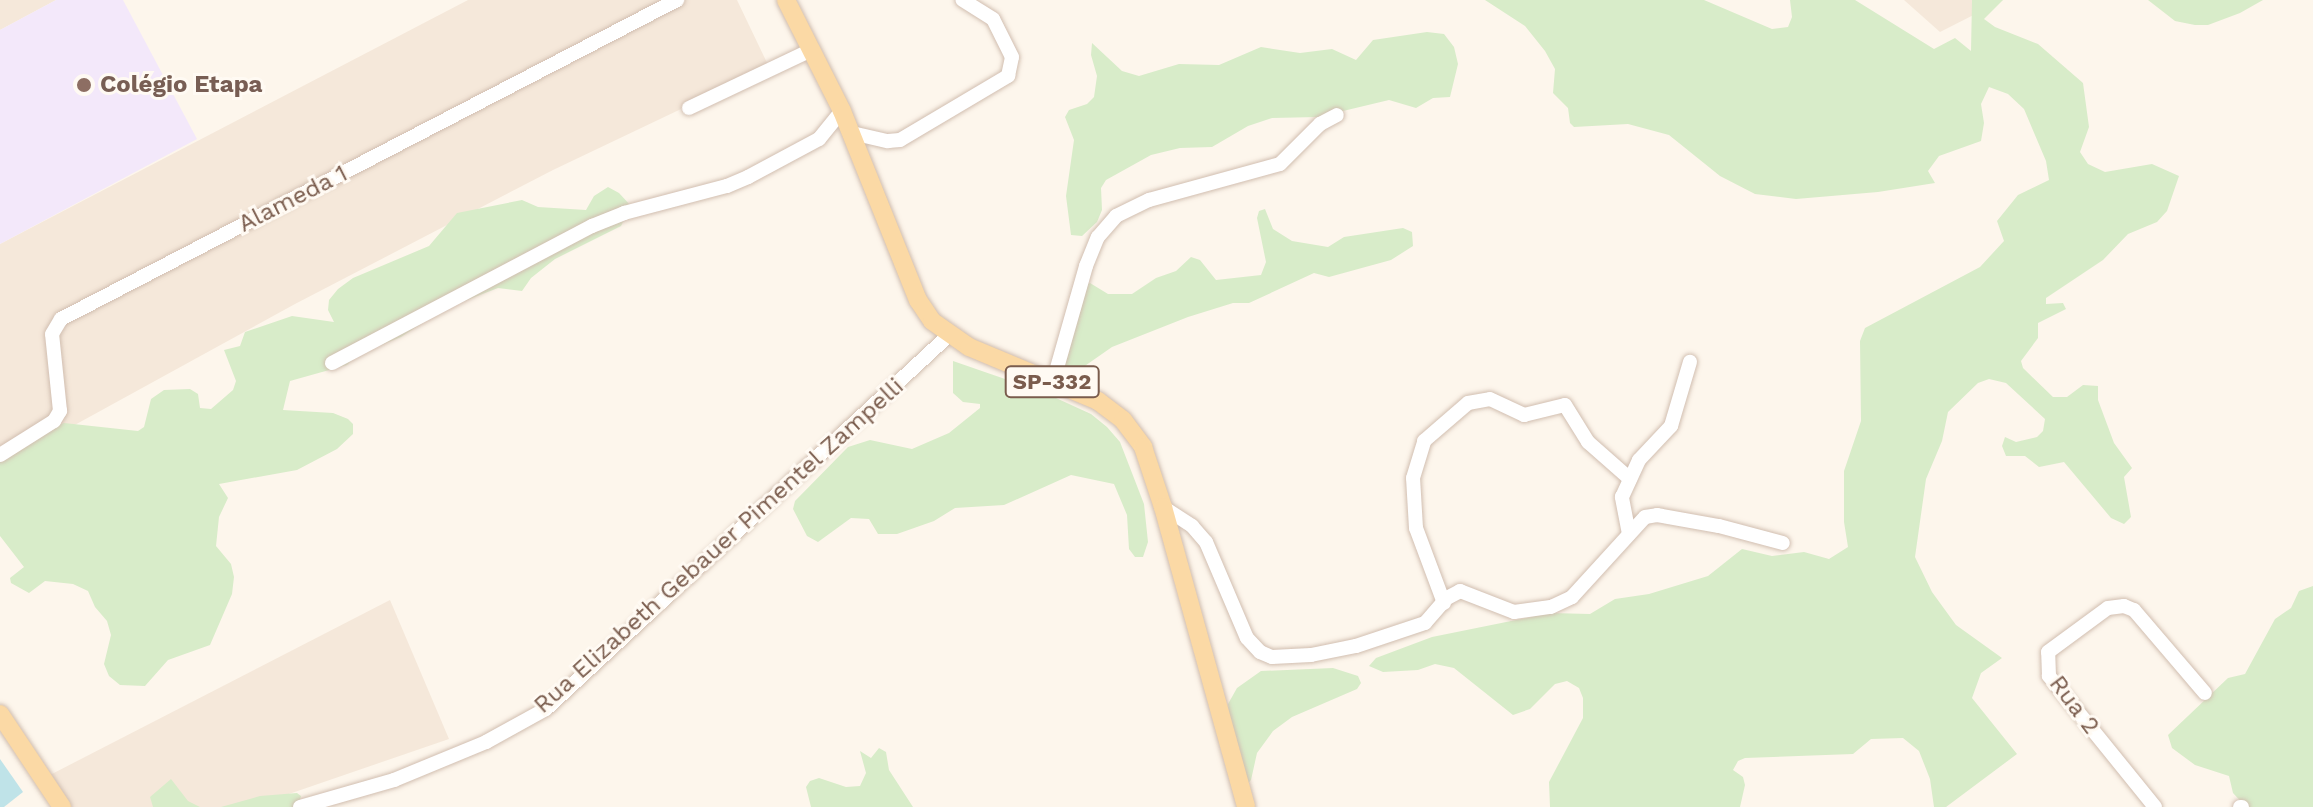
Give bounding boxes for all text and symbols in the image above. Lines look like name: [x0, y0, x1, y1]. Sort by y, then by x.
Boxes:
place label: Colégio Etapa: [100, 71, 262, 99]
marker: Colégio Etapa: [75, 76, 93, 94]
street label: Alameda 1: [233, 159, 353, 239]
road number: SP-332: [1004, 364, 1100, 400]
street label: Rua Elizabeth Gebauer Pimentel Zampelli: [528, 372, 910, 720]
street label: Rua 2: [2043, 670, 2105, 740]

